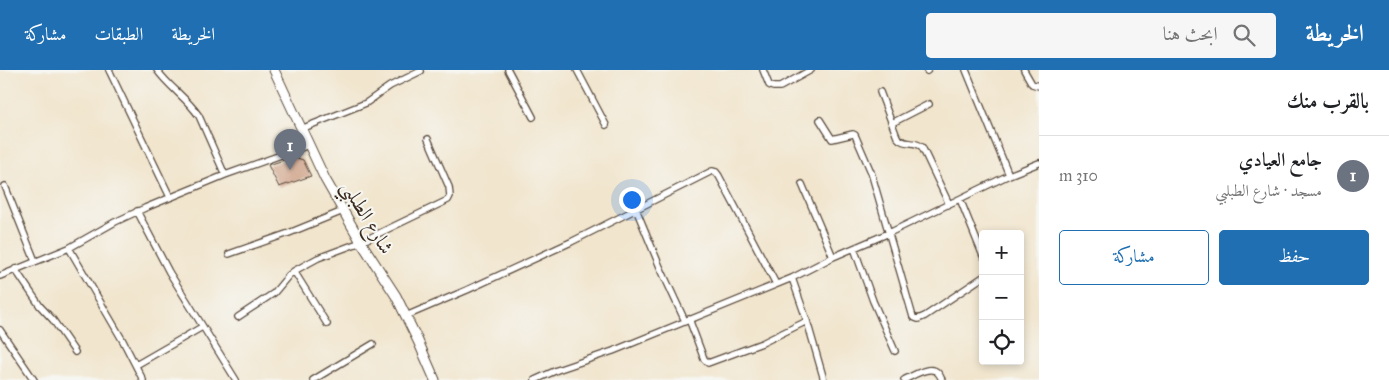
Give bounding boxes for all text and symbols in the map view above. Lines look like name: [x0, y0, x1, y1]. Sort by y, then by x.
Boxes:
search box: [926, 13, 1276, 58]
text: الخريطة: [1306, 18, 1364, 48]
icon: search: [1230, 21, 1258, 49]
text: ابحث هنا: [1163, 22, 1218, 45]
text: مشاركة: [25, 23, 66, 45]
text: الطبقات: [94, 23, 143, 45]
text: الخريطة: [171, 23, 215, 45]
text: بالقرب منك: [1287, 88, 1369, 114]
pin: 1: [274, 129, 306, 170]
text: جامع العيادي: [1239, 148, 1322, 171]
text: 310 m: [1059, 166, 1098, 185]
text: 1: [1350, 166, 1356, 185]
street label: شارع الطبلبي: [331, 176, 399, 262]
text: مسجد · شارع الطبلبي: [1215, 181, 1322, 200]
your location: [619, 187, 645, 213]
map controls: [979, 230, 1024, 365]
button: +: [979, 230, 1024, 275]
button: مشاركة: [1059, 230, 1209, 285]
button: حفظ: [1219, 230, 1369, 285]
button: −: [979, 275, 1024, 320]
button: locate: [979, 320, 1024, 365]

